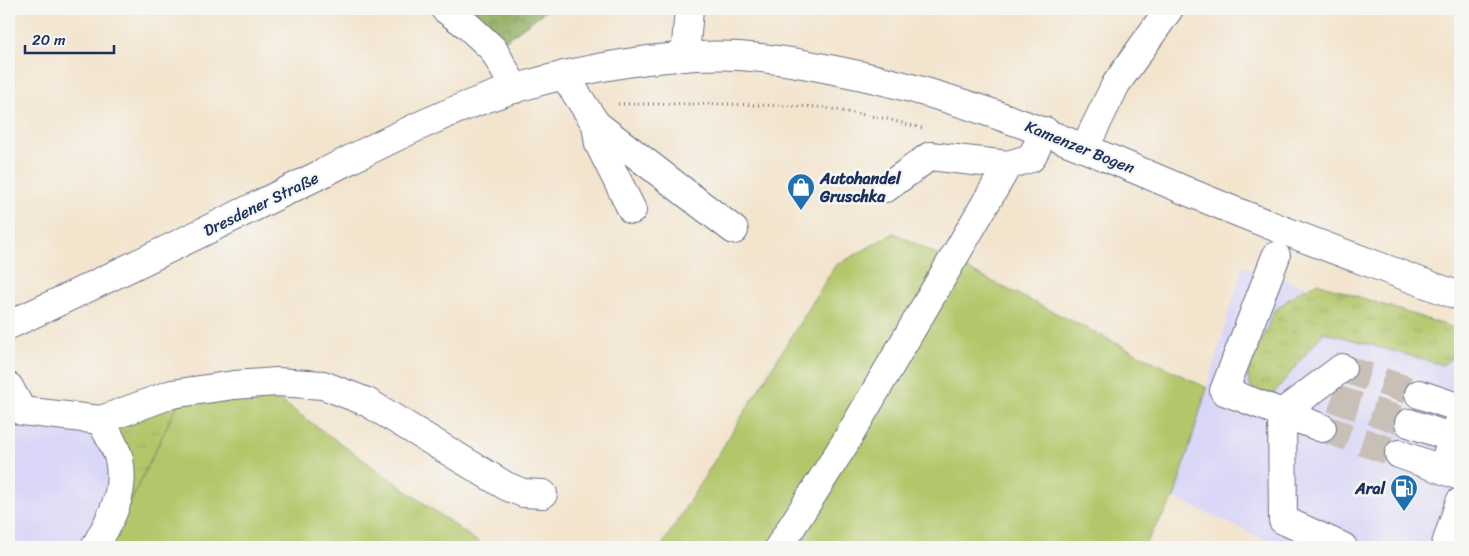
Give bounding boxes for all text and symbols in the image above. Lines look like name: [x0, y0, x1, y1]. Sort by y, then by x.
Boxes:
scale bar: [25, 22, 114, 54]
text: 20 m: [32, 27, 66, 53]
street label: Kamenzer Bogen: [1021, 112, 1140, 182]
street label: Dresdener Straße: [198, 163, 324, 245]
place label: Autohandel Gruschka: [819, 164, 902, 211]
shop icon: Autohandel Gruschka: [786, 172, 816, 211]
fuel station icon: Aral: [1389, 473, 1419, 512]
place label: Aral: [1354, 474, 1386, 503]

